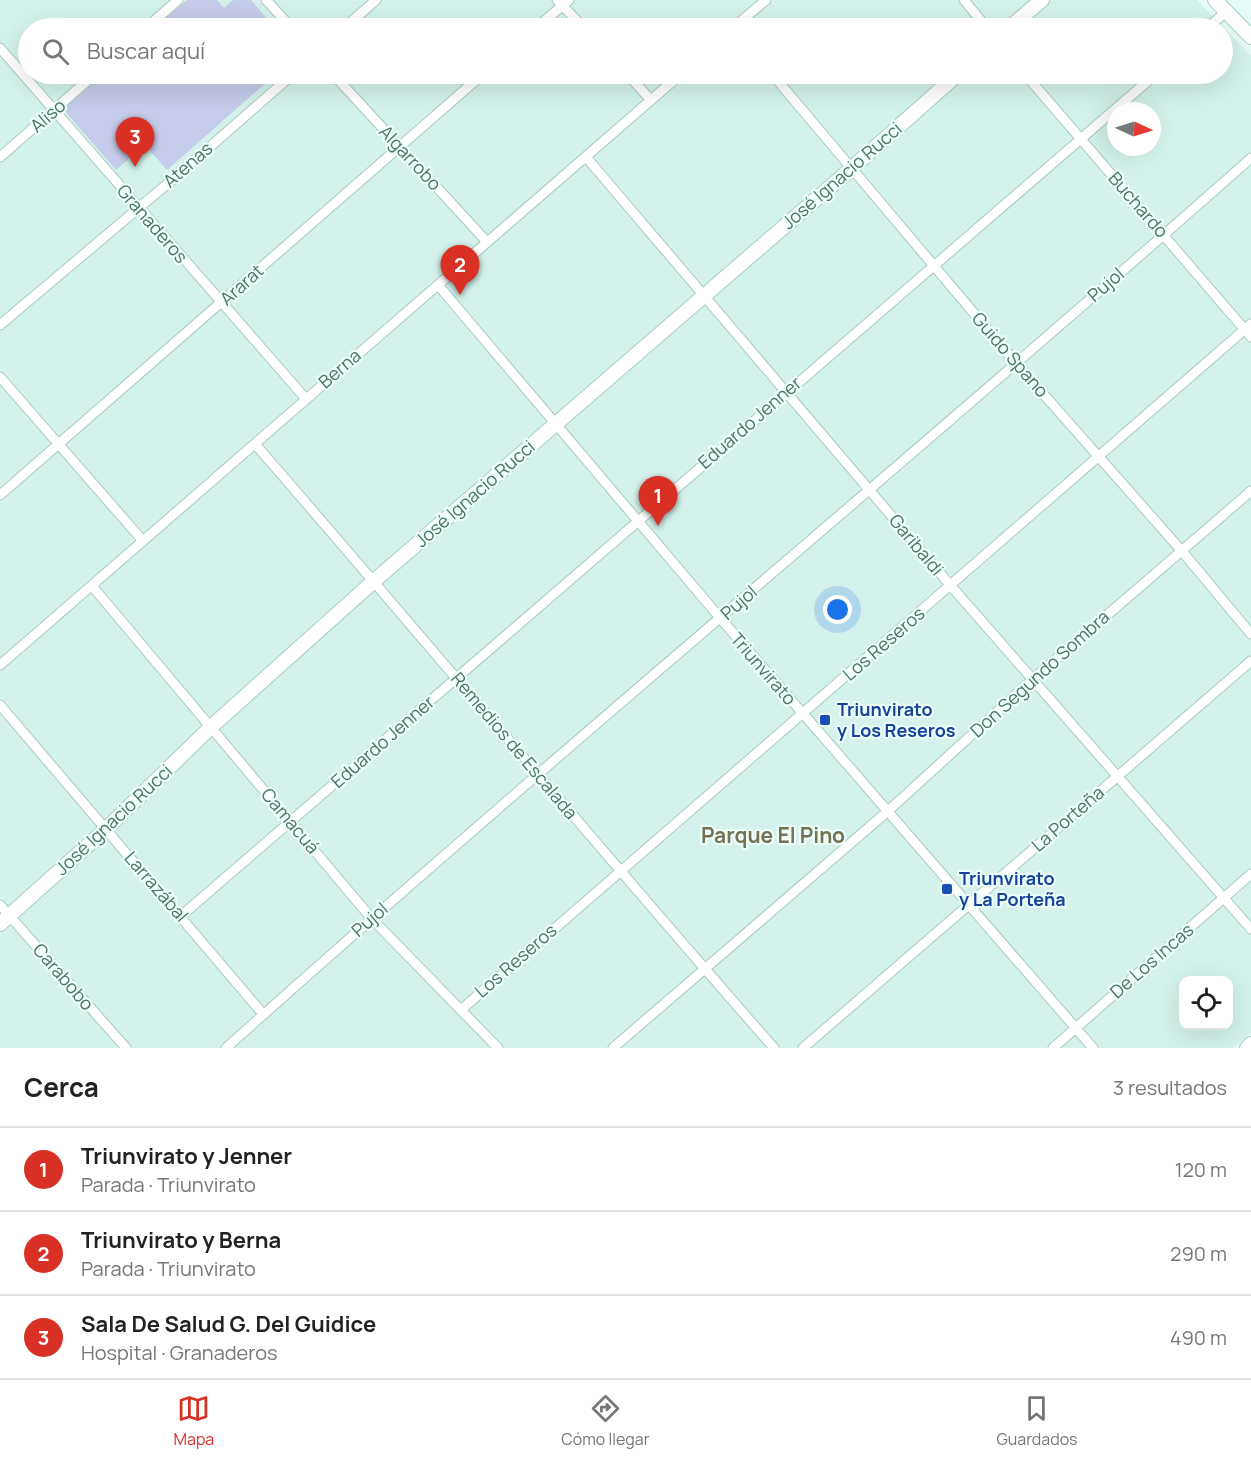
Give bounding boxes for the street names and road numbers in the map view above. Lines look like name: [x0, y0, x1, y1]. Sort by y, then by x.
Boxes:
street label: Aliso: [24, 93, 70, 137]
street label: José Ignacio Rucci: [776, 116, 906, 234]
street label: Algarrobo: [374, 120, 447, 195]
street label: Atenas: [157, 136, 217, 192]
street label: Buchardo: [1103, 166, 1174, 242]
street label: Granaderos: [112, 179, 194, 268]
street label: Ararat: [214, 258, 268, 310]
street label: Pujol: [1082, 262, 1129, 307]
street label: Guido Spano: [967, 307, 1054, 402]
street label: Berna: [313, 343, 366, 393]
street label: Eduardo Jenner: [692, 370, 807, 474]
street label: José Ignacio Rucci: [409, 434, 539, 552]
street label: Garibaldi: [884, 509, 949, 580]
street label: Pujol: [715, 580, 762, 625]
street label: Los Reseros: [837, 601, 929, 685]
street label: Don Segundo Sombra: [965, 604, 1114, 742]
street label: Triunvirato: [726, 627, 802, 710]
street label: Remedios de Escalada: [446, 667, 583, 824]
street label: Eduardo Jenner: [325, 689, 440, 793]
street label: José Ignacio Rucci: [50, 759, 177, 880]
street label: La Porteña: [1026, 780, 1109, 856]
street label: Camacuá: [256, 782, 325, 858]
street label: Larrazábal: [120, 846, 194, 927]
street label: Pujol: [346, 897, 393, 942]
street label: De Los Incas: [1105, 917, 1198, 1003]
street label: Los Reseros: [469, 918, 561, 1002]
street label: Carabobo: [28, 938, 100, 1015]

